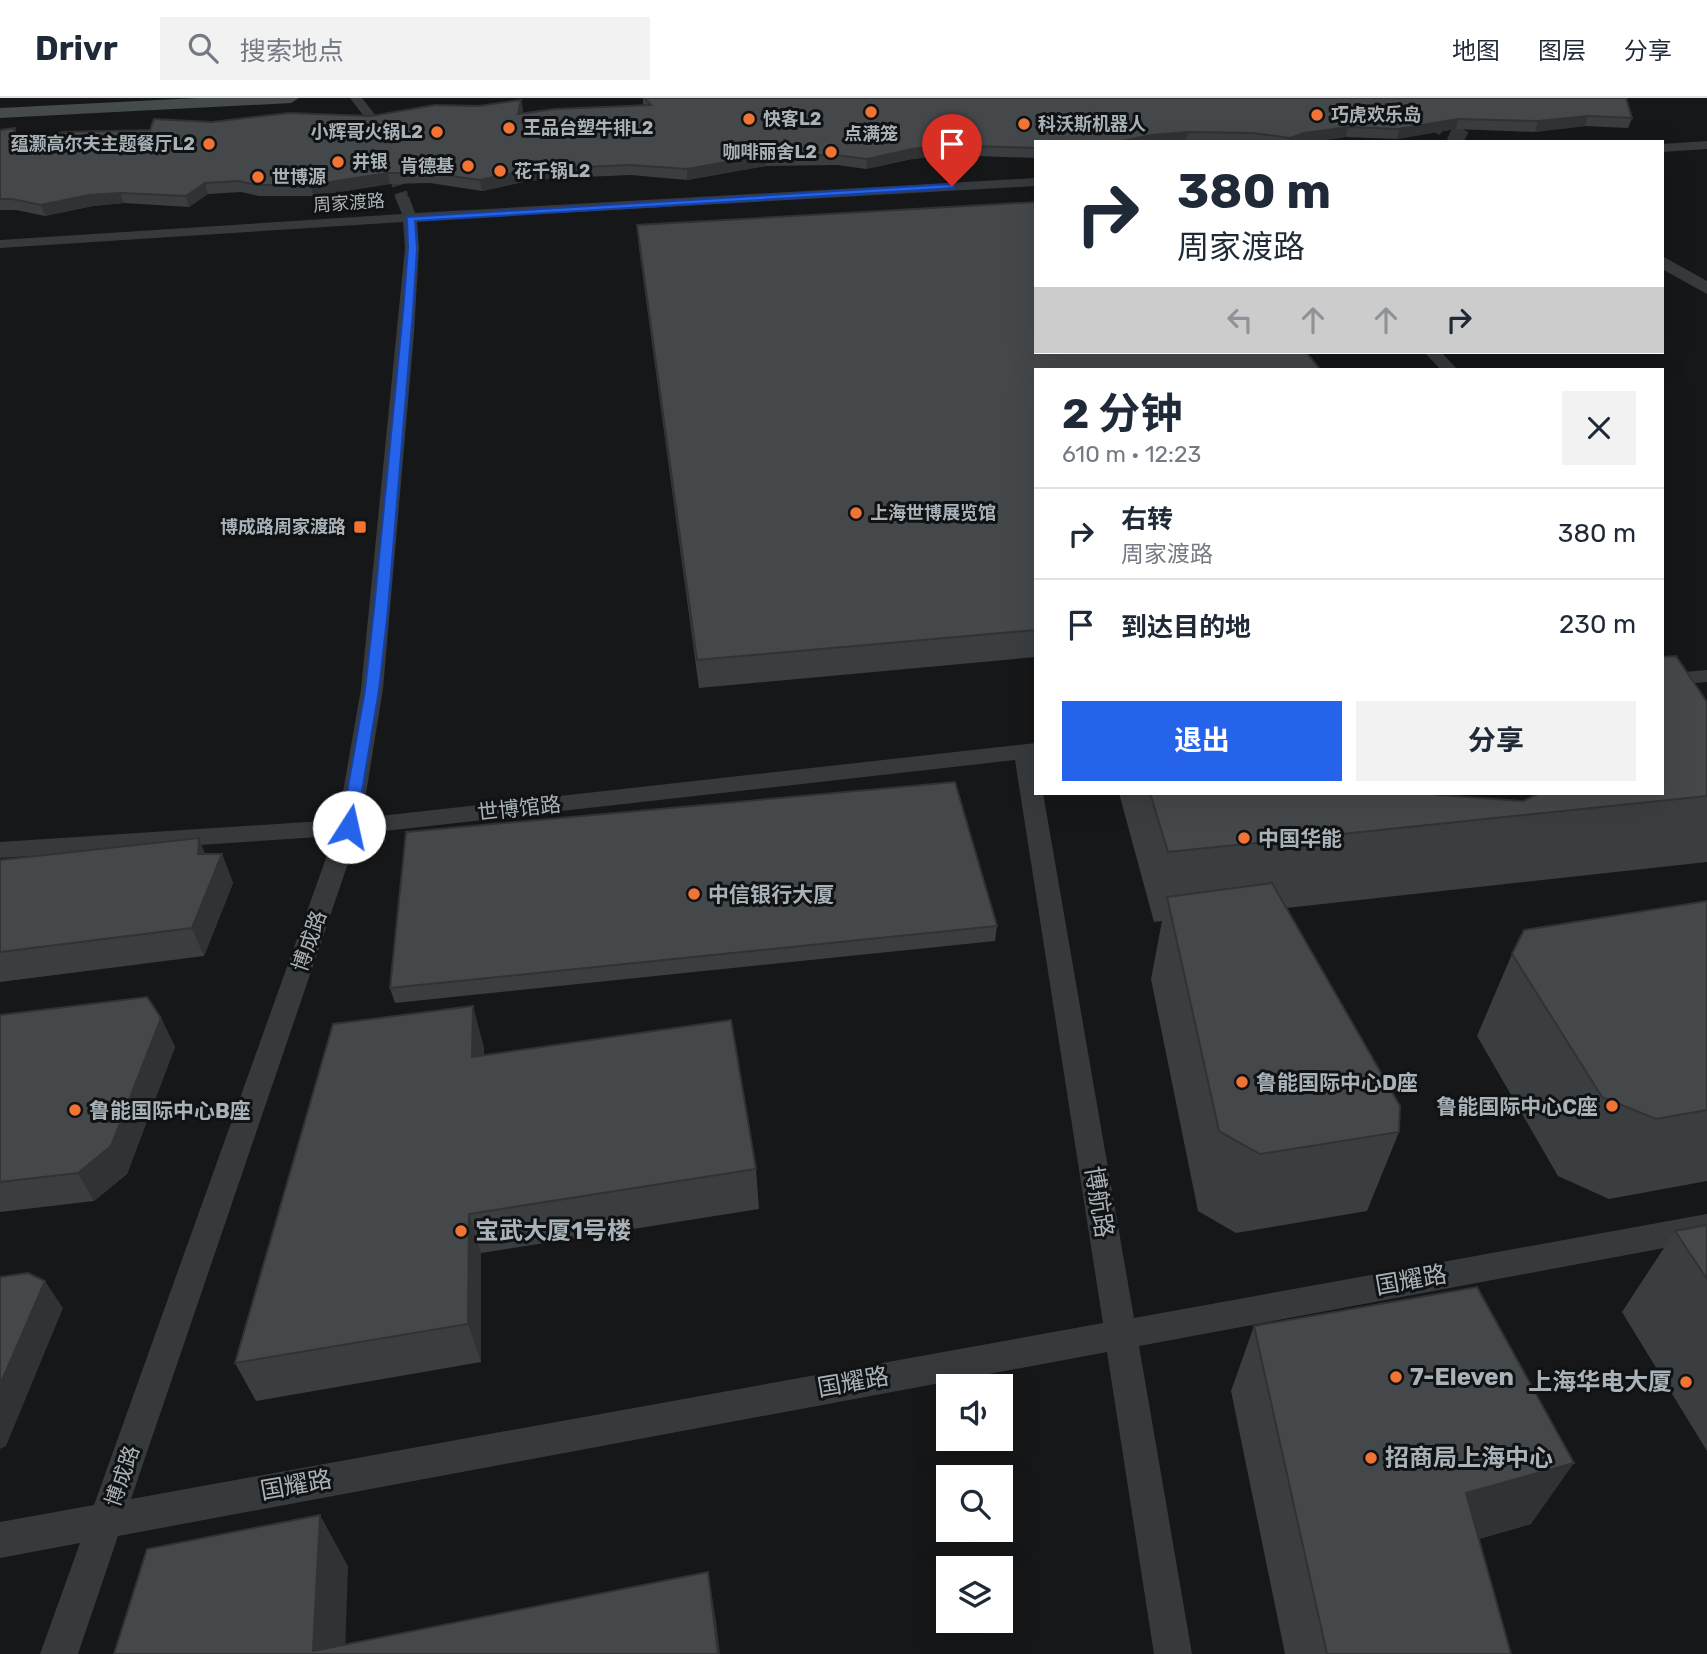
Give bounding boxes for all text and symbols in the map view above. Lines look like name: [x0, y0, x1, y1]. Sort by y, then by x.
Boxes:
search box: [160, 17, 650, 80]
text: Drivr: [35, 29, 118, 68]
icon: search: [184, 29, 222, 67]
text: 搜索地点: [240, 36, 344, 67]
text: 地图: [1452, 37, 1500, 65]
text: 图层: [1538, 37, 1586, 65]
text: 分享: [1624, 37, 1672, 65]
marker: 点满笼: [863, 104, 879, 120]
place label: 巧虎欢乐岛: [1331, 104, 1421, 126]
marker: 巧虎欢乐岛: [1309, 107, 1325, 123]
place label: 快客L2: [763, 108, 821, 130]
marker: 快客L2: [741, 111, 757, 127]
place label: 科沃斯机器人: [1038, 113, 1146, 135]
pin: [922, 114, 982, 186]
marker: 科沃斯机器人: [1016, 116, 1032, 132]
place label: 王品台塑牛排L2: [523, 117, 653, 139]
marker: 王品台塑牛排L2: [501, 120, 517, 136]
place label: 小辉哥火锅L2: [311, 121, 423, 143]
place label: 点满笼: [844, 123, 898, 145]
marker: 小辉哥火锅L2: [429, 124, 445, 140]
icon: arrive: [933, 125, 971, 163]
place label: 蕴灏高尔夫主题餐厅L2: [11, 133, 195, 155]
marker: 蕴灏高尔夫主题餐厅L2: [201, 136, 217, 152]
place label: 咖啡丽舍L2: [723, 141, 817, 163]
marker: 咖啡丽舍L2: [823, 144, 839, 160]
place label: 井银: [352, 151, 388, 173]
marker: 井银: [330, 154, 346, 170]
place label: 肯德基: [400, 155, 454, 177]
marker: 肯德基: [460, 158, 476, 174]
place label: 花千锅L2: [514, 160, 590, 182]
text: 380 m: [1177, 162, 1331, 220]
marker: 花千锅L2: [492, 163, 508, 179]
place label: 世博源: [272, 166, 326, 188]
icon: right: [1062, 168, 1153, 259]
marker: 世博源: [250, 169, 266, 185]
street label: 周家渡路: [312, 190, 386, 216]
text: 周家渡路: [1177, 228, 1305, 266]
icon: left: [1221, 301, 1259, 339]
icon: ahead: [1294, 301, 1332, 339]
icon: ahead: [1367, 301, 1405, 339]
icon: right: [1440, 301, 1478, 339]
text: 2 分钟: [1062, 389, 1182, 439]
button: close: [1562, 391, 1636, 465]
text: 610 m · 12:23: [1062, 440, 1201, 468]
place label: 上海世博展览馆: [870, 502, 996, 524]
text: 右转: [1121, 504, 1173, 535]
marker: 上海世博展览馆: [848, 505, 864, 521]
icon: right: [1062, 515, 1100, 553]
place label: 博成路周家渡路: [220, 516, 346, 538]
text: 380 m: [1558, 518, 1636, 549]
marker: 博成路周家渡路: [352, 519, 368, 535]
text: 周家渡路: [1121, 540, 1213, 568]
icon: arrive: [1062, 606, 1100, 644]
text: 230 m: [1559, 609, 1636, 640]
text: 到达目的地: [1121, 612, 1251, 643]
button: 退出: [1062, 701, 1342, 781]
button: 分享: [1356, 701, 1636, 781]
position arrow: [312, 790, 386, 864]
street label: 世博馆路: [476, 791, 562, 825]
place label: 中国华能: [1258, 826, 1342, 851]
marker: 中国华能: [1236, 830, 1252, 846]
place label: 中信银行大厦: [708, 882, 834, 907]
marker: 中信银行大厦: [686, 886, 702, 902]
street label: 博成路: [287, 907, 331, 975]
place label: 鲁能国际中心D座: [1256, 1070, 1418, 1095]
marker: 鲁能国际中心D座: [1234, 1074, 1250, 1090]
place label: 鲁能国际中心C座: [1436, 1094, 1598, 1119]
place label: 鲁能国际中心B座: [89, 1098, 251, 1123]
marker: 鲁能国际中心C座: [1604, 1098, 1620, 1114]
marker: 鲁能国际中心B座: [67, 1102, 83, 1118]
street label: 博航路: [1080, 1164, 1118, 1240]
place label: 宝武大厦1号楼: [475, 1217, 631, 1245]
marker: 宝武大厦1号楼: [453, 1223, 469, 1239]
street label: 国耀路: [1373, 1260, 1449, 1300]
street label: 国耀路: [815, 1362, 891, 1402]
place label: 7-Eleven: [1410, 1363, 1514, 1391]
place label: 上海华电大厦: [1528, 1368, 1672, 1396]
marker: 7-Eleven: [1388, 1369, 1404, 1385]
map controls: [936, 1374, 1013, 1633]
button: sound: [936, 1374, 1013, 1451]
marker: 上海华电大厦: [1678, 1374, 1694, 1390]
street label: 博成路: [100, 1442, 144, 1510]
place label: 招商局上海中心: [1385, 1444, 1553, 1472]
marker: 招商局上海中心: [1363, 1450, 1379, 1466]
street label: 国耀路: [258, 1465, 334, 1505]
button: search: [936, 1465, 1013, 1542]
button: layers: [936, 1556, 1013, 1633]

